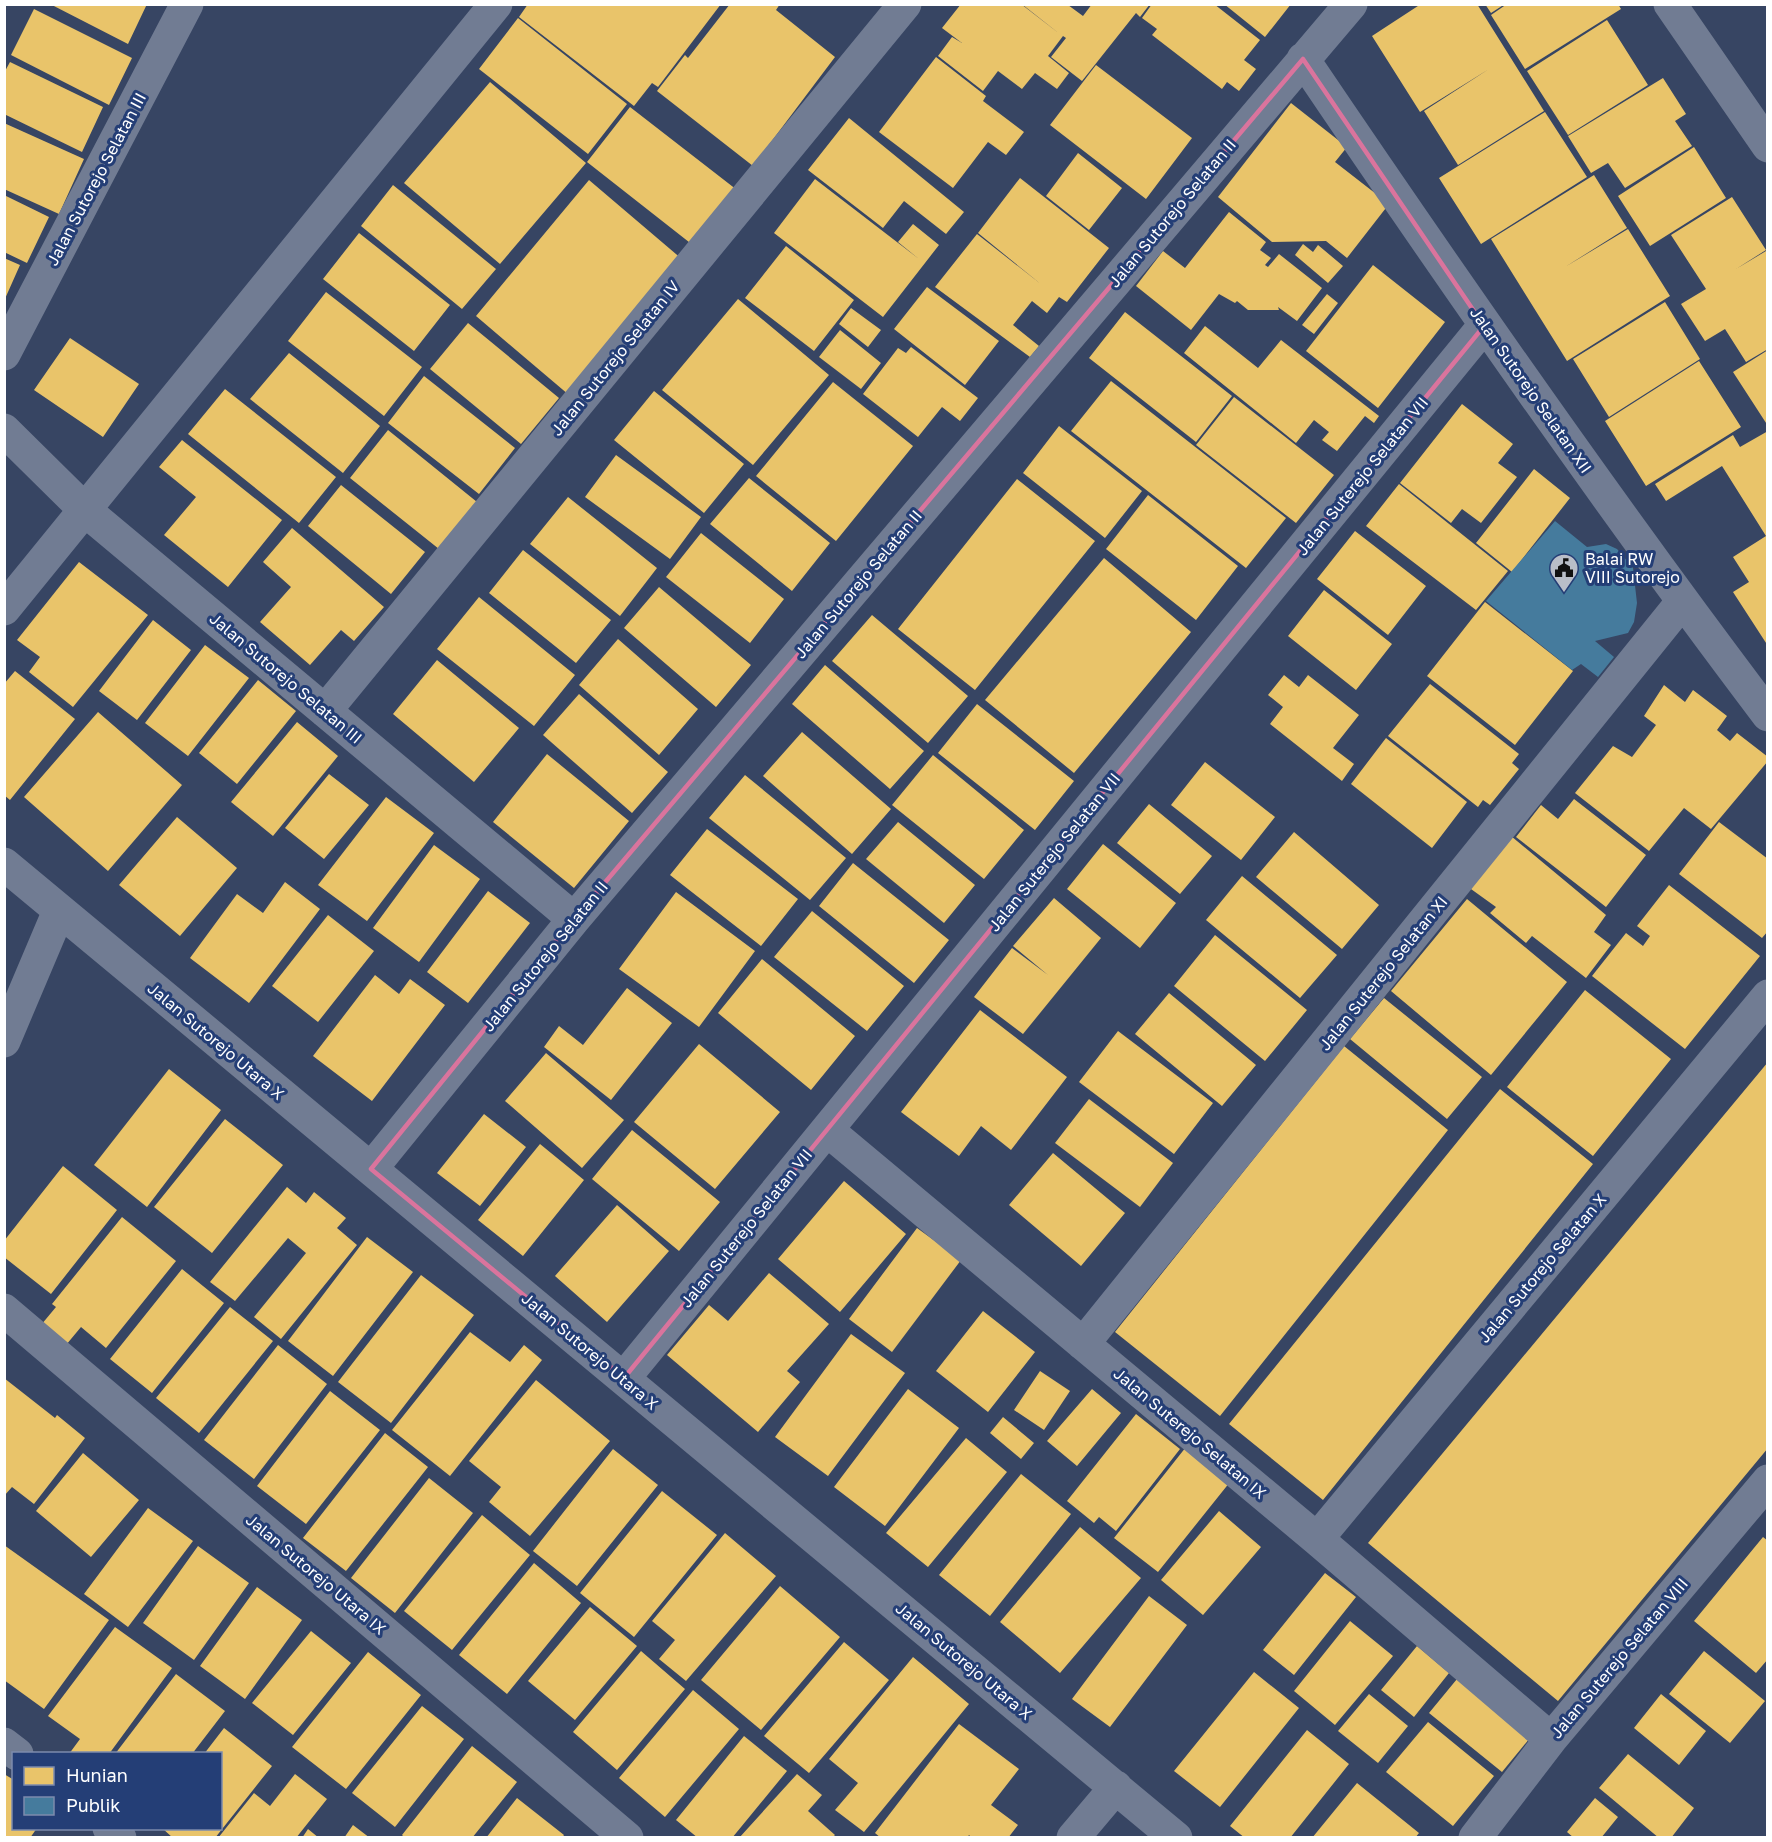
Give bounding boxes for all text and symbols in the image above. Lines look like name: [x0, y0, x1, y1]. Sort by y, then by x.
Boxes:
street label: Jalan Sutorejo Selatan III: [42, 89, 150, 269]
street label: Jalan Sutorejo Selatan II: [1104, 135, 1240, 291]
street label: Jalan Sutorejo Selatan IV: [546, 276, 684, 440]
street label: Jalan Sutorejo Selatan XII: [1466, 303, 1596, 477]
street label: Jalan Suterejo Selatan VII: [1292, 393, 1432, 559]
street label: Jalan Sutorejo Selatan II: [790, 506, 926, 662]
place label: Balai RW VIII Sutorejo: [1585, 549, 1680, 587]
public building icon: Balai RW VIII Sutorejo: [1548, 552, 1580, 594]
street label: Jalan Sutorejo Selatan III: [206, 608, 366, 748]
street label: Jalan Suterejo Selatan VII: [984, 769, 1124, 935]
street label: Jalan Sutorejo Selatan II: [478, 877, 612, 1035]
street label: Jalan Suterejo Selatan XI: [1314, 892, 1452, 1054]
street label: Jalan Sutorejo Utara X: [144, 978, 289, 1104]
street label: Jalan Suterejo Selatan VII: [676, 1145, 816, 1311]
street label: Jalan Sutorejo Selatan X: [1474, 1189, 1611, 1347]
street label: Jalan Sutorejo Utara X: [518, 1288, 663, 1414]
street label: Jalan Suterejo Selatan IX: [1110, 1363, 1271, 1503]
street label: Jalan Sutorejo Utara IX: [242, 1509, 391, 1639]
street label: Jalan Suterejo Selatan VIII: [1546, 1574, 1692, 1742]
street label: Jalan Sutorejo Utara X: [892, 1598, 1037, 1724]
legend: [12, 1752, 222, 1830]
text: Hunian: [66, 1764, 128, 1786]
text: Publik: [66, 1794, 121, 1816]

